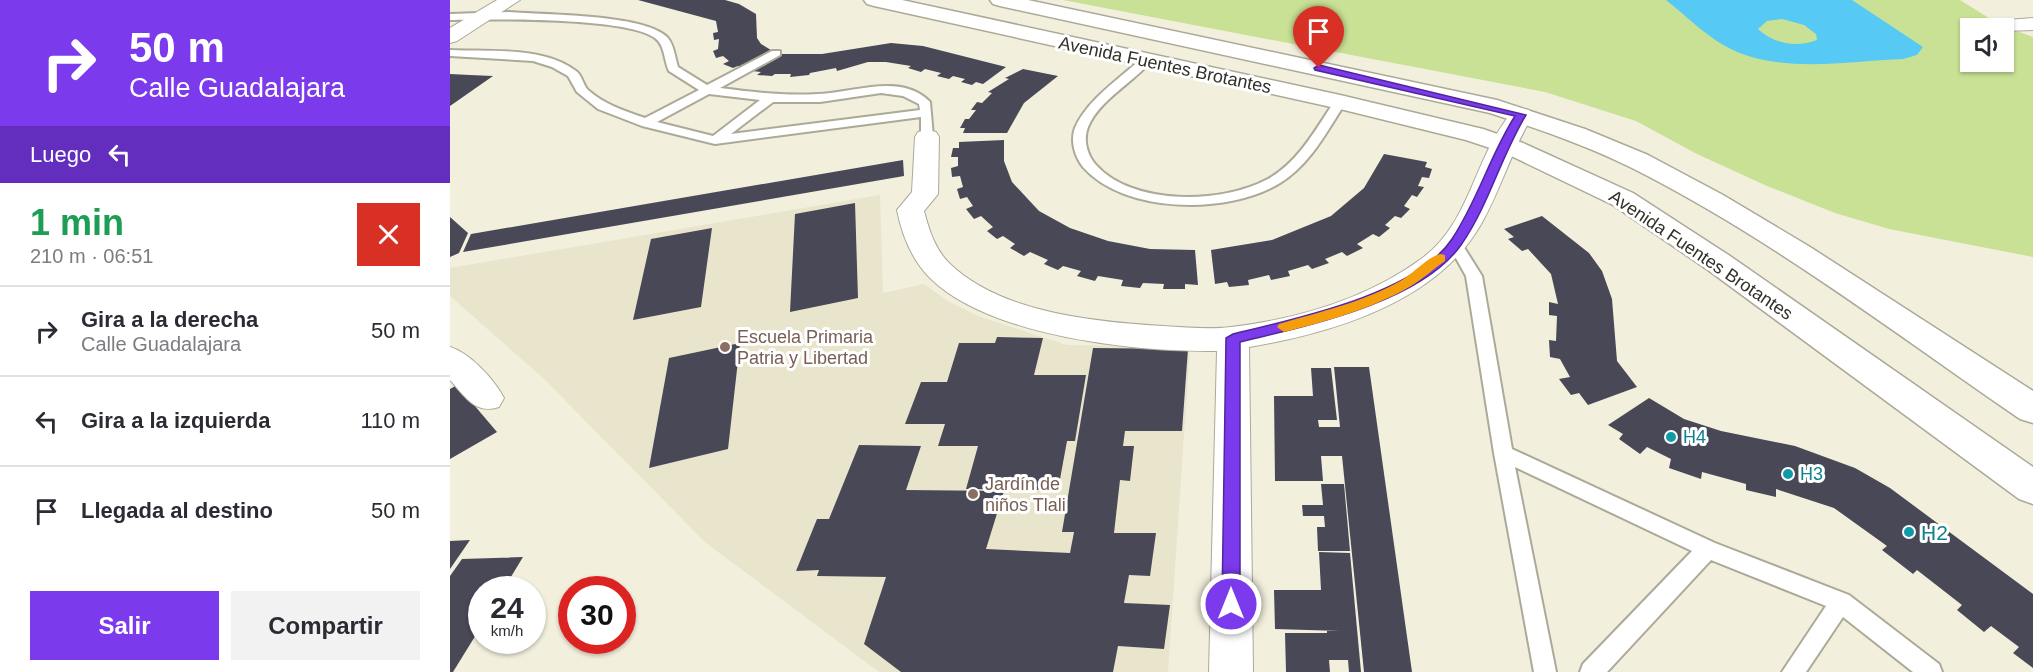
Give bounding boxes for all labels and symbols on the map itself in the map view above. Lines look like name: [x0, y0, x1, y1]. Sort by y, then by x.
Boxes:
pin: [1293, 6, 1344, 68]
street label: Avenida Fuentes Brotantes: [1057, 33, 1273, 97]
street label: Avenida Fuentes Brotantes: [1606, 186, 1796, 324]
place label: Escuela Primaria Patria y Libertad: [737, 327, 874, 368]
marker: Escuela Primaria Patria y Libertad: [718, 340, 732, 354]
place label: H4: [1683, 427, 1706, 447]
marker: H4: [1664, 430, 1678, 444]
place label: H3: [1800, 464, 1823, 484]
marker: H3: [1781, 467, 1795, 481]
place label: Jardín de niños Tlali: [985, 474, 1066, 515]
marker: Jardín de niños Tlali: [966, 487, 980, 501]
place label: H2: [1921, 521, 1948, 544]
marker: H2: [1902, 525, 1916, 539]
position arrow: [1199, 572, 1263, 636]
speed limit sign: 30: [558, 576, 636, 654]

